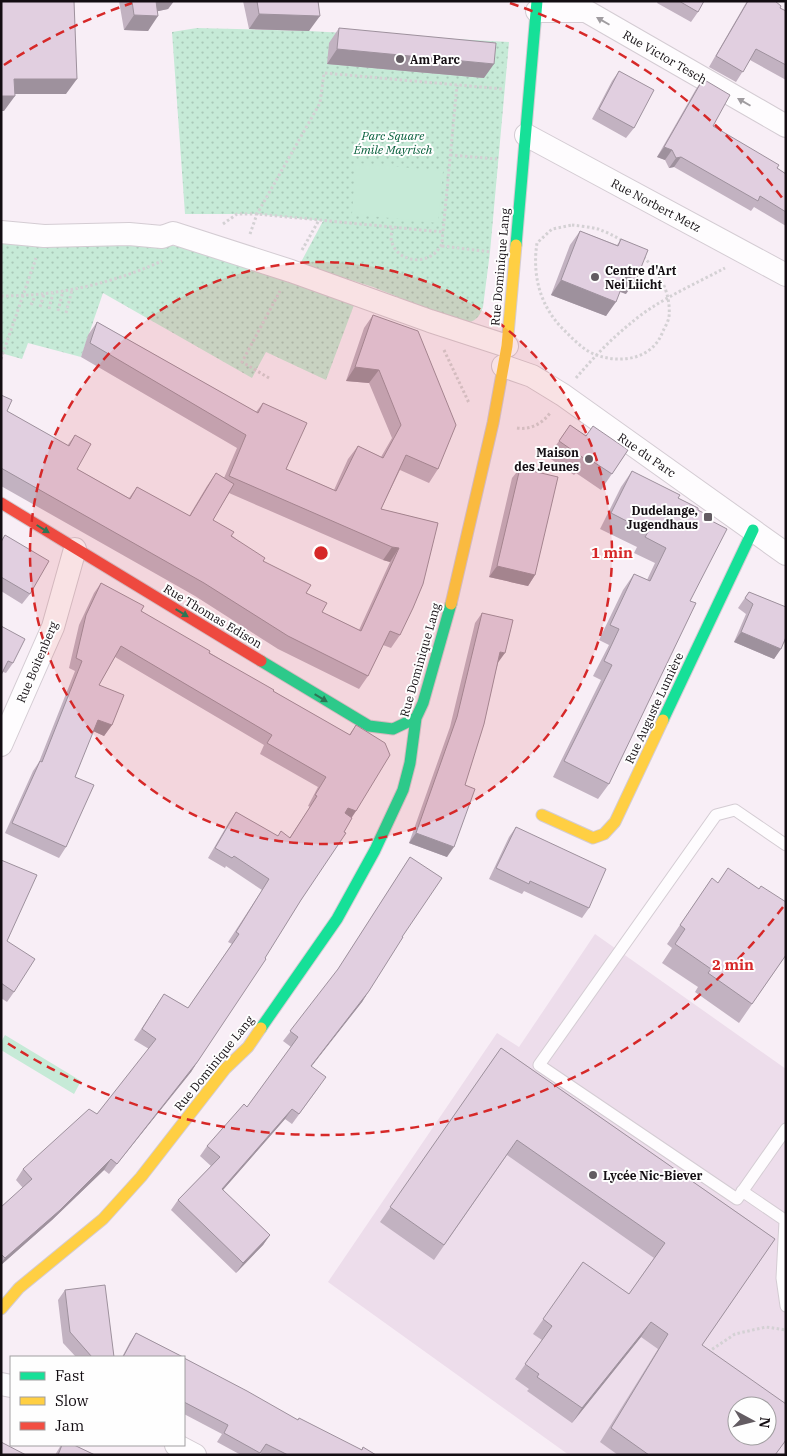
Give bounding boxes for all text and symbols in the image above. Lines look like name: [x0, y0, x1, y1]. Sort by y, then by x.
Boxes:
one-way arrow: [595, 17, 610, 25]
street label: Rue Victor Tesch: [620, 27, 710, 87]
place label: Am Parc: [410, 52, 461, 67]
marker: Am Parc: [394, 53, 406, 65]
one-way arrow: [736, 98, 751, 106]
park label: Parc Square Émile Mayrisch: [353, 128, 433, 157]
street label: Rue Norbert Metz: [609, 175, 703, 235]
street label: Rue Dominique Lang: [487, 207, 513, 327]
place label: Centre d'Art Nei Liicht: [605, 263, 677, 292]
marker: Centre d'Art Nei Liicht: [589, 271, 601, 283]
street label: Rue du Parc: [615, 429, 679, 481]
place label: Maison des Jeunes: [514, 445, 579, 474]
marker: Maison des Jeunes: [583, 453, 595, 465]
place label: Dudelange, Jugendhaus: [627, 503, 698, 532]
marker: Dudelange, Jugendhaus: [702, 511, 714, 523]
one-way arrow: [36, 524, 49, 534]
text: 1 min: [591, 543, 633, 562]
centre of rings: [312, 544, 330, 562]
street label: Rue Thomas Edison: [161, 581, 265, 652]
street label: Rue Dominique Lang: [396, 601, 444, 719]
one-way arrow: [175, 609, 188, 618]
street label: Rue Boitenberg: [13, 619, 61, 705]
street label: Rue Auguste Lumière: [622, 650, 686, 766]
one-way arrow: [314, 693, 327, 702]
text: 2 min: [712, 955, 754, 974]
street label: Rue Dominique Lang: [171, 1012, 257, 1114]
place label: Lycée Nic-Biever: [603, 1168, 702, 1183]
marker: Lycée Nic-Biever: [587, 1169, 599, 1181]
legend: [10, 1356, 185, 1446]
text: Fast: [55, 1366, 85, 1385]
text: Slow: [55, 1391, 89, 1410]
north arrow: [727, 1396, 777, 1446]
text: Jam: [55, 1416, 84, 1435]
text: N: [755, 1416, 775, 1429]

